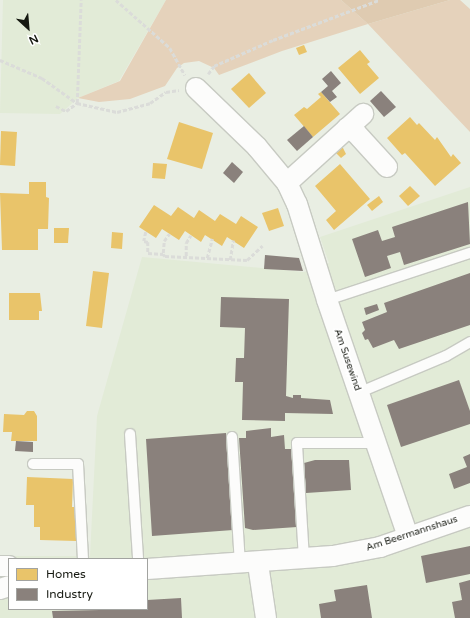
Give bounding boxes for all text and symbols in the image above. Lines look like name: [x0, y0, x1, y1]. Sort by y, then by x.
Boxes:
north arrow: [8, 8, 48, 48]
text: N: [27, 31, 40, 47]
street label: Am Susewind: [331, 328, 363, 392]
street label: Am Beermannshaus: [365, 514, 459, 554]
legend: [8, 558, 148, 610]
text: Homes: [46, 567, 86, 581]
text: Industry: [46, 587, 93, 601]

